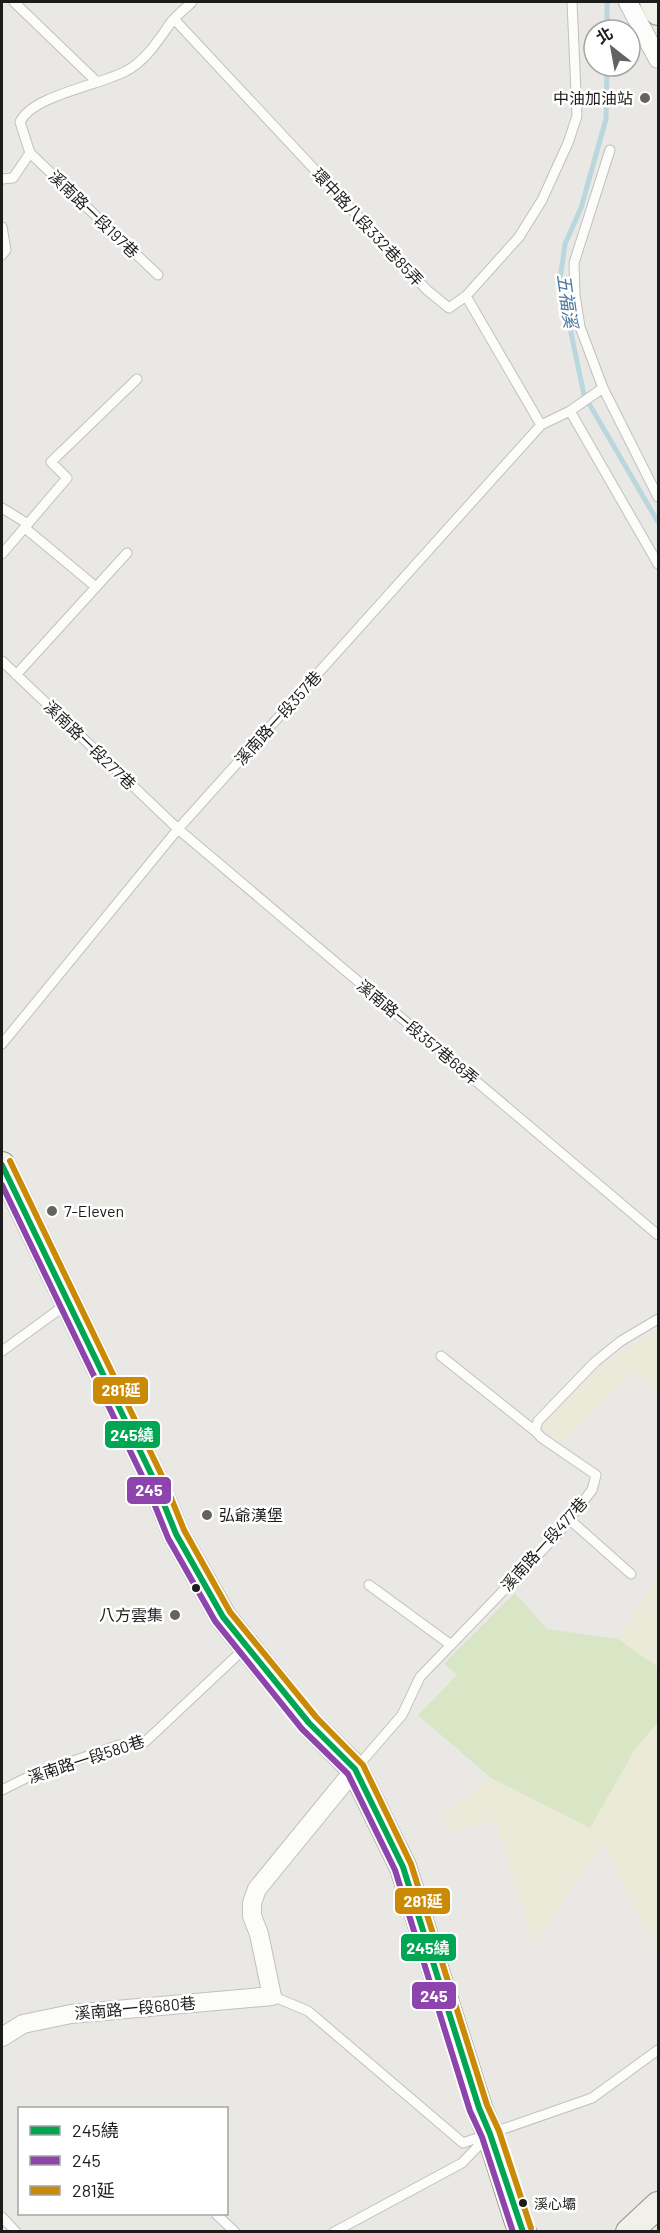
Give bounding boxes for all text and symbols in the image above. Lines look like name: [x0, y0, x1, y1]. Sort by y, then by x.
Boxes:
north arrow: [582, 18, 642, 78]
text: 北: [592, 22, 616, 47]
place label: 中油加油站: [553, 88, 633, 107]
marker: 中油加油站: [638, 91, 652, 105]
street label: 環中路八段332巷85弄: [309, 164, 428, 289]
street label: 溪南路一段197巷: [45, 166, 143, 261]
water label: 五福溪: [553, 273, 583, 332]
street label: 溪南路一段357巷: [230, 667, 325, 769]
street label: 溪南路一段277巷: [41, 696, 140, 793]
street label: 溪南路一段357巷68弄: [354, 975, 483, 1088]
place label: 7-Eleven: [64, 1201, 124, 1220]
marker: 7-Eleven: [45, 1204, 59, 1218]
line badge: 281延: [92, 1376, 149, 1405]
text: 281延: [101, 1380, 141, 1399]
line badge: 245繞: [104, 1420, 161, 1449]
text: 245繞: [110, 1425, 154, 1444]
line badge: 245: [126, 1476, 172, 1505]
text: 245: [135, 1480, 163, 1499]
street label: 溪南路一段477巷: [497, 1493, 591, 1594]
place label: 弘爺漢堡: [219, 1505, 283, 1524]
marker: 弘爺漢堡: [200, 1508, 214, 1522]
unlabelled marker: [190, 1582, 202, 1594]
place label: 八方雲集: [99, 1605, 163, 1624]
marker: 八方雲集: [168, 1608, 182, 1622]
street label: 溪南路一段580巷: [25, 1731, 147, 1786]
line badge: 281延: [394, 1887, 451, 1915]
text: 281延: [403, 1891, 443, 1910]
line badge: 245繞: [400, 1933, 457, 1962]
text: 245繞: [406, 1938, 450, 1957]
line badge: 245: [411, 1981, 457, 2010]
text: 245: [420, 1986, 448, 2005]
street label: 溪南路一段680巷: [74, 1993, 196, 2022]
legend: [18, 2107, 228, 2215]
text: 245繞: [72, 2119, 119, 2141]
text: 245: [72, 2149, 101, 2171]
text: 281延: [72, 2179, 115, 2201]
place label: 溪心壩: [534, 2195, 576, 2212]
marker: 溪心壩: [517, 2197, 529, 2209]

